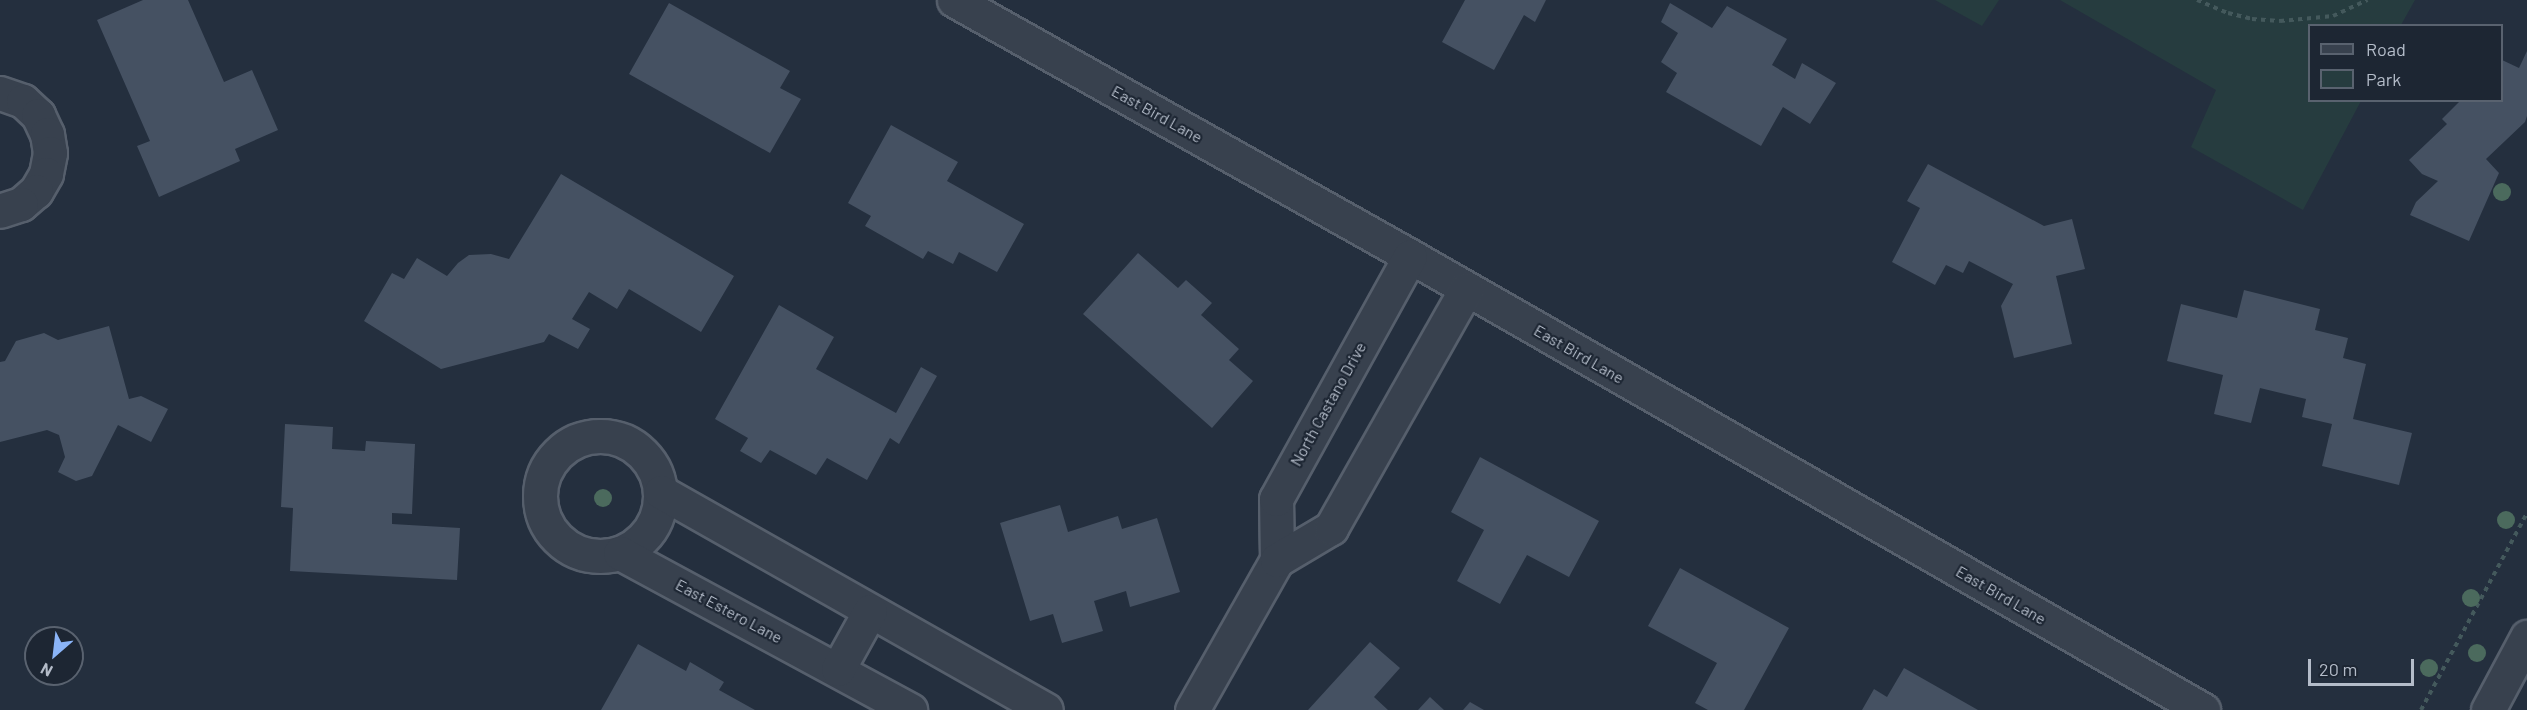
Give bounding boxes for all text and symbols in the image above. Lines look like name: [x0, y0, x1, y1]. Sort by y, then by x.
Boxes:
legend: [2308, 24, 2503, 102]
text: Road: [2366, 38, 2406, 60]
text: Park: [2366, 68, 2401, 90]
street label: East Bird Lane: [1108, 81, 1206, 147]
street label: East Bird Lane: [1531, 321, 1627, 387]
street label: North Castano Drive: [1286, 339, 1370, 469]
street label: East Bird Lane: [1953, 562, 2049, 628]
street label: East Estero Lane: [672, 575, 786, 647]
north arrow: [24, 626, 84, 686]
scale bar: [2311, 647, 2418, 685]
text: 20 m: [2319, 658, 2357, 680]
text: N: [37, 660, 55, 681]

